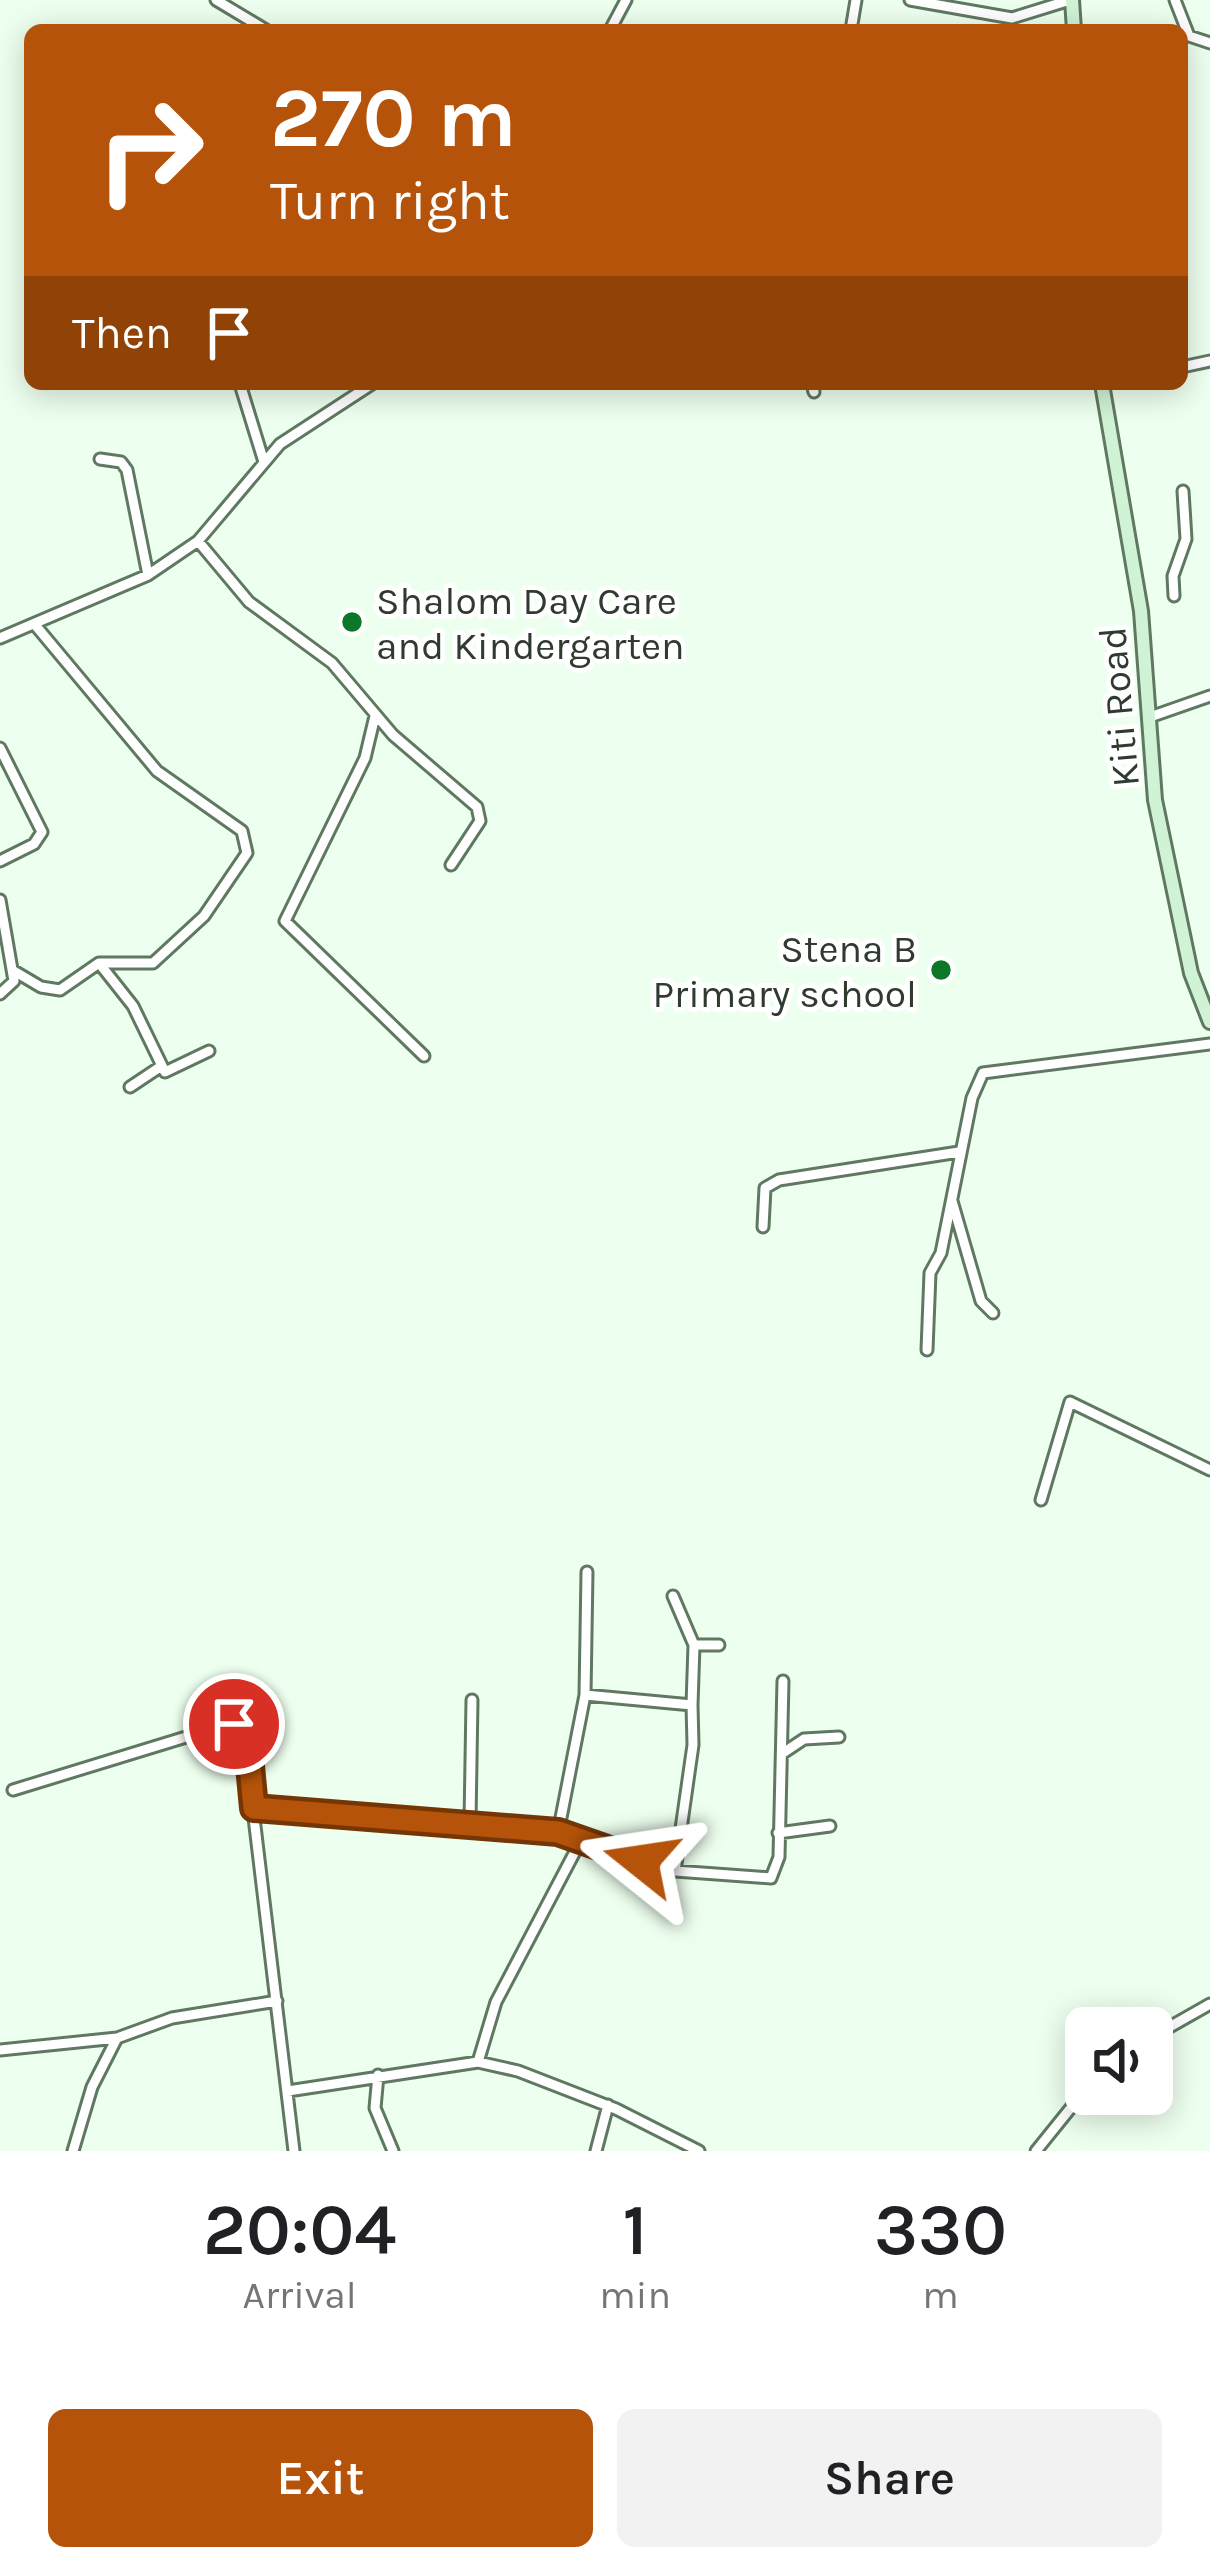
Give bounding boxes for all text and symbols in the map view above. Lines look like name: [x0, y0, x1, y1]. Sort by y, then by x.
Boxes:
text: 270 m: [270, 69, 517, 167]
icon: right: [72, 72, 228, 228]
text: Turn right: [270, 169, 510, 233]
icon: arrive: [196, 300, 262, 366]
text: Then: [72, 307, 172, 359]
place label: Shalom Day Care and Kindergarten: [376, 578, 685, 669]
marker: Shalom Day Care and Kindergarten: [339, 609, 365, 635]
street label: Kiti Road: [1089, 625, 1149, 789]
place label: Stena B Primary school: [653, 926, 917, 1017]
marker: Stena B Primary school: [928, 957, 954, 983]
pin: [183, 1673, 285, 1775]
icon: arrive: [201, 1691, 267, 1757]
position arrow: [578, 1798, 704, 1924]
map controls: [1065, 2007, 1173, 2115]
button: sound: [1065, 2007, 1173, 2115]
text: 20:04: [203, 2188, 396, 2272]
text: 1: [623, 2188, 648, 2272]
text: 330: [874, 2188, 1007, 2272]
text: Arrival: [243, 2272, 357, 2318]
text: min: [599, 2272, 671, 2318]
text: m: [922, 2272, 959, 2318]
button: Exit: [48, 2409, 593, 2547]
button: Share: [617, 2409, 1162, 2547]

